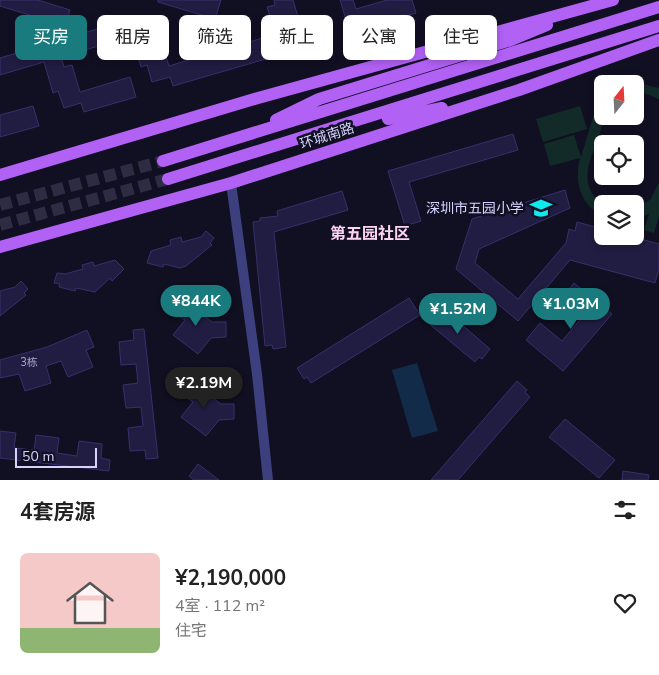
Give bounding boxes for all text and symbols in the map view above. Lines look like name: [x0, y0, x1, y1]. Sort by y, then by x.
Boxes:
chip: 买房: [15, 15, 87, 60]
chip: 租房: [97, 15, 169, 60]
chip: 筛选: [179, 15, 251, 60]
chip: 新上: [261, 15, 333, 60]
chip: 公寓: [343, 15, 415, 60]
chip: 住宅: [425, 15, 497, 60]
north arrow: [594, 75, 644, 125]
map controls: [594, 75, 644, 245]
street label: 环城南路: [297, 118, 357, 154]
button: locate: [594, 135, 644, 185]
school or university icon: 深圳市五园小学: [528, 195, 554, 221]
button: layers: [594, 195, 644, 245]
place label: 深圳市五园小学: [426, 199, 524, 218]
district label: 第五园社区: [330, 223, 410, 245]
pin: ¥844K: [161, 284, 231, 327]
pin: ¥1.03M: [530, 288, 612, 330]
text: ¥844K: [171, 290, 221, 312]
pin: ¥1.52M: [417, 292, 499, 335]
text: ¥1.03M: [543, 293, 599, 315]
text: ¥1.52M: [430, 298, 486, 320]
house number: 3栋: [20, 355, 38, 370]
pin: ¥2.19M: [163, 366, 245, 409]
text: ¥2.19M: [176, 372, 232, 394]
scale bar: [15, 445, 98, 468]
text: 50 m: [22, 447, 54, 466]
icon: filters: [611, 496, 639, 524]
text: 4套房源: [20, 498, 96, 526]
text: ¥2,190,000: [175, 564, 286, 592]
icon: home: [60, 573, 120, 633]
icon: heart: [611, 589, 639, 617]
text: 4室 · 112 m²: [175, 595, 265, 617]
text: 住宅: [175, 620, 207, 642]

